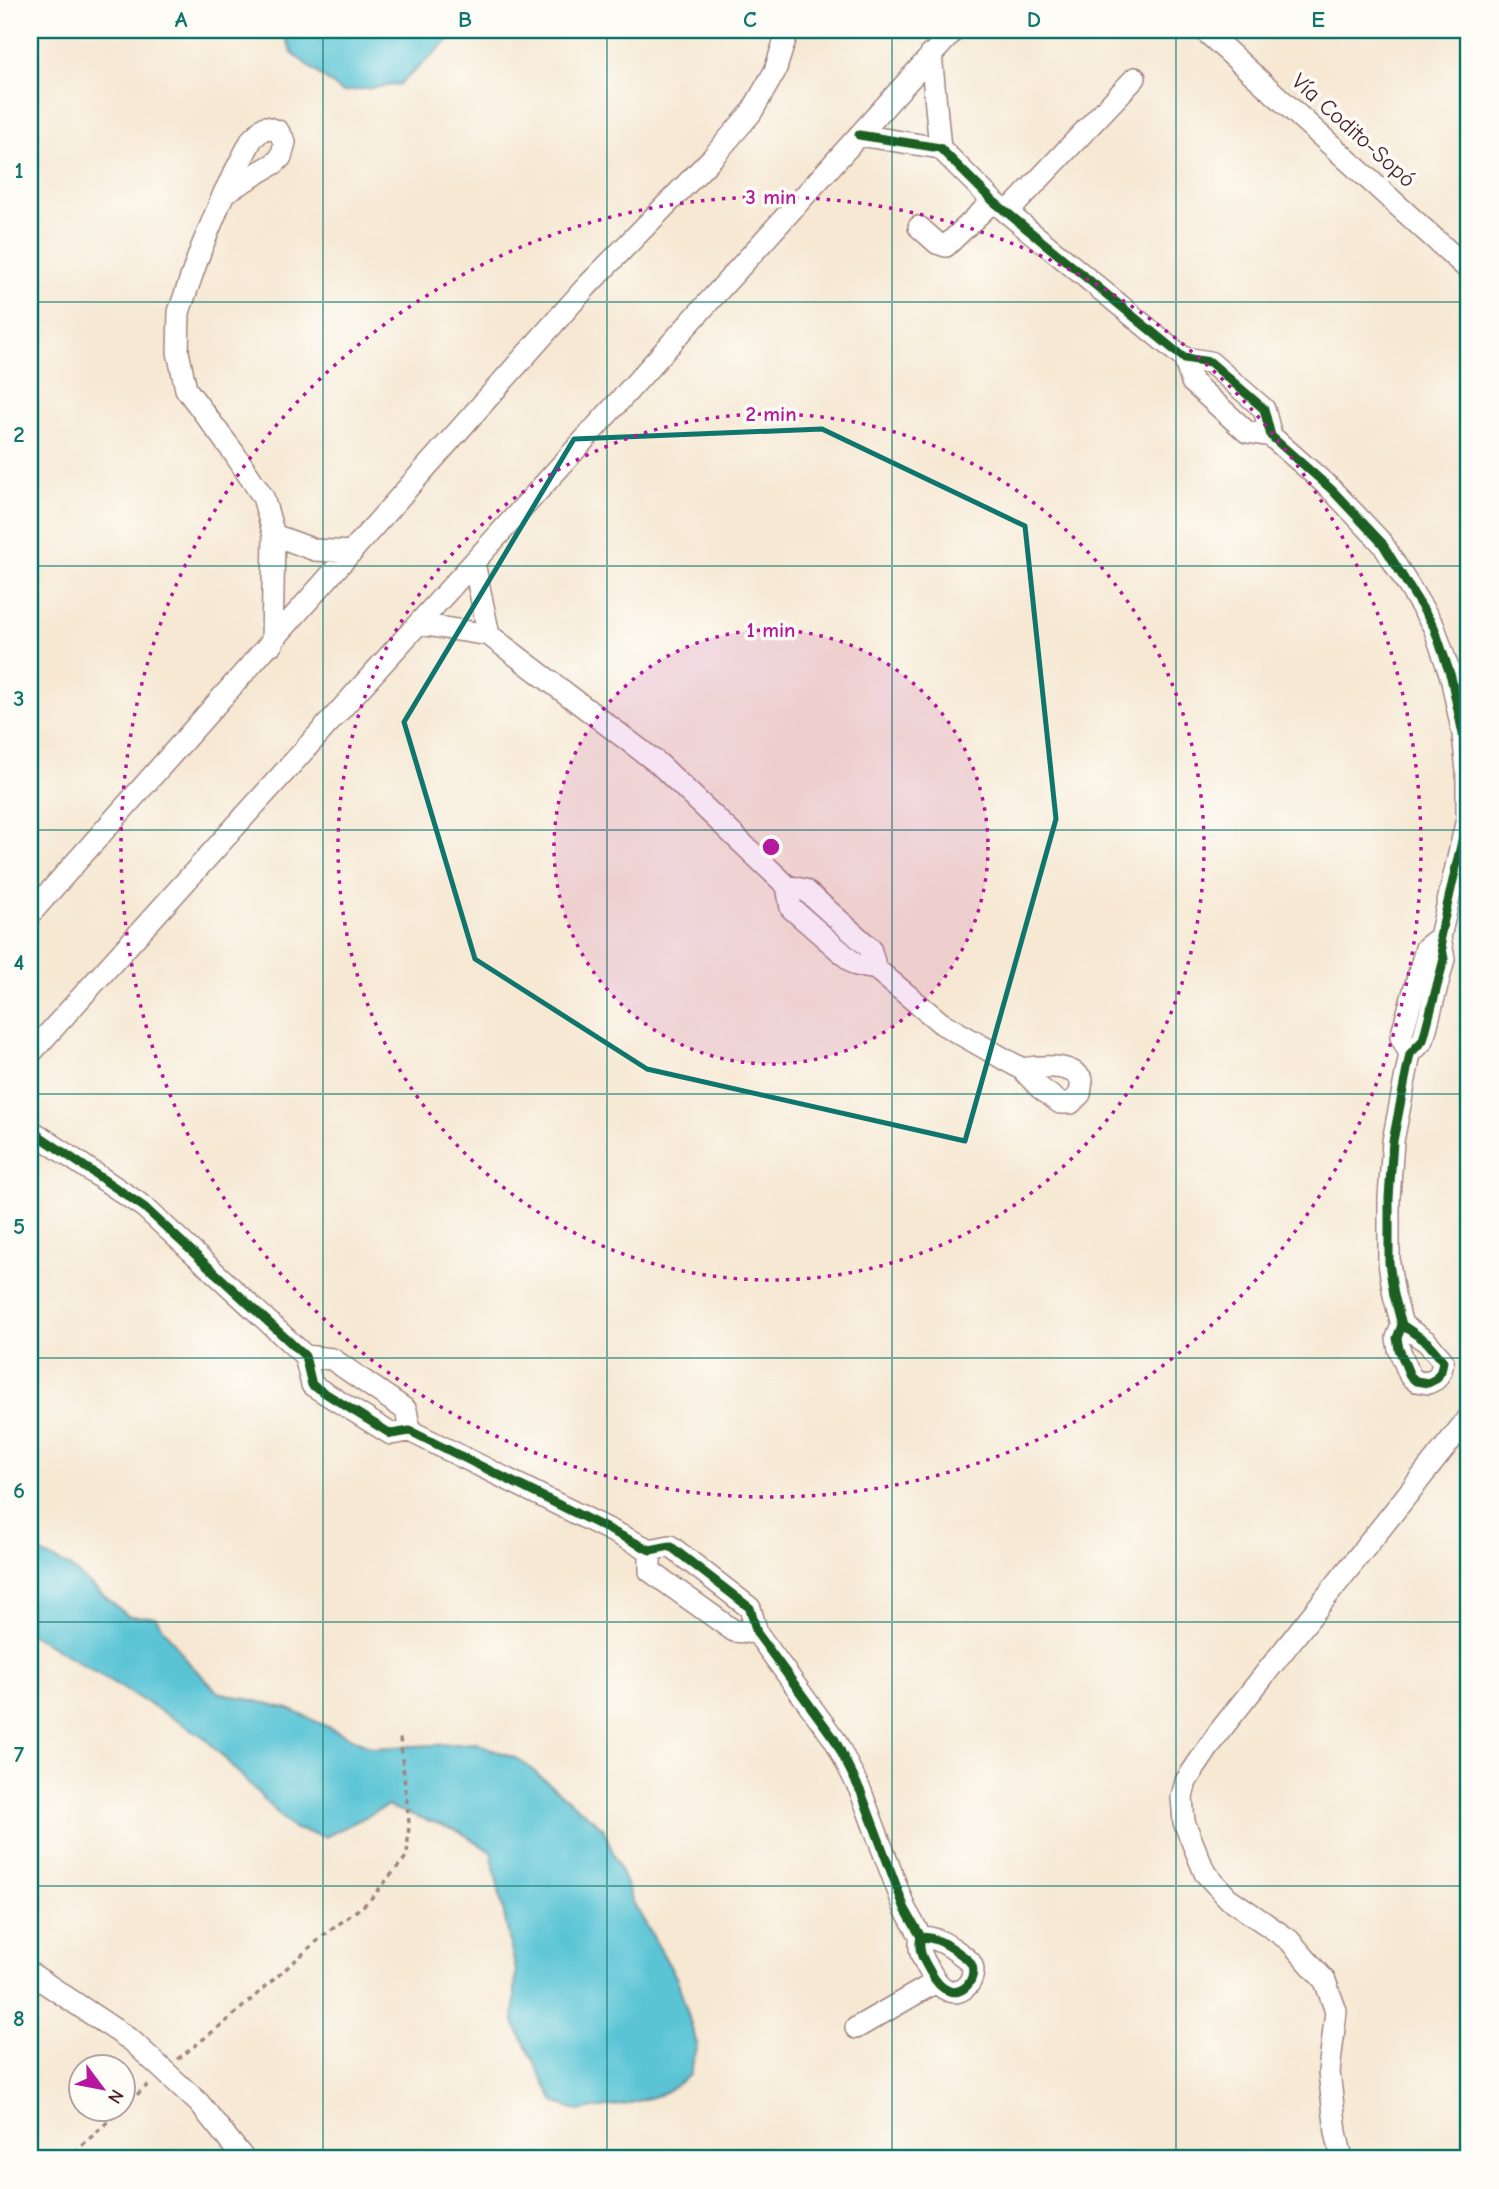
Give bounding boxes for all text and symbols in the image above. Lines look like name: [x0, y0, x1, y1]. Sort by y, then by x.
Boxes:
text: A: [175, 6, 188, 33]
text: B: [458, 6, 472, 33]
text: C: [743, 6, 757, 33]
text: D: [1027, 6, 1041, 33]
text: E: [1311, 6, 1325, 33]
street label: Vía Codito-Sopó: [1286, 68, 1421, 193]
text: 1: [14, 157, 24, 184]
text: 3 min: [745, 185, 797, 209]
text: 2 min: [745, 402, 797, 426]
text: 2: [13, 421, 25, 448]
text: 1 min: [747, 618, 795, 642]
text: 3: [13, 685, 25, 712]
centre of rings: [759, 835, 783, 859]
text: 4: [14, 949, 25, 976]
text: 5: [13, 1213, 25, 1240]
text: 6: [13, 1477, 25, 1504]
text: 7: [14, 1741, 25, 1768]
text: 8: [13, 2005, 25, 2032]
north arrow: [66, 2052, 136, 2122]
text: N: [103, 2085, 128, 2108]

